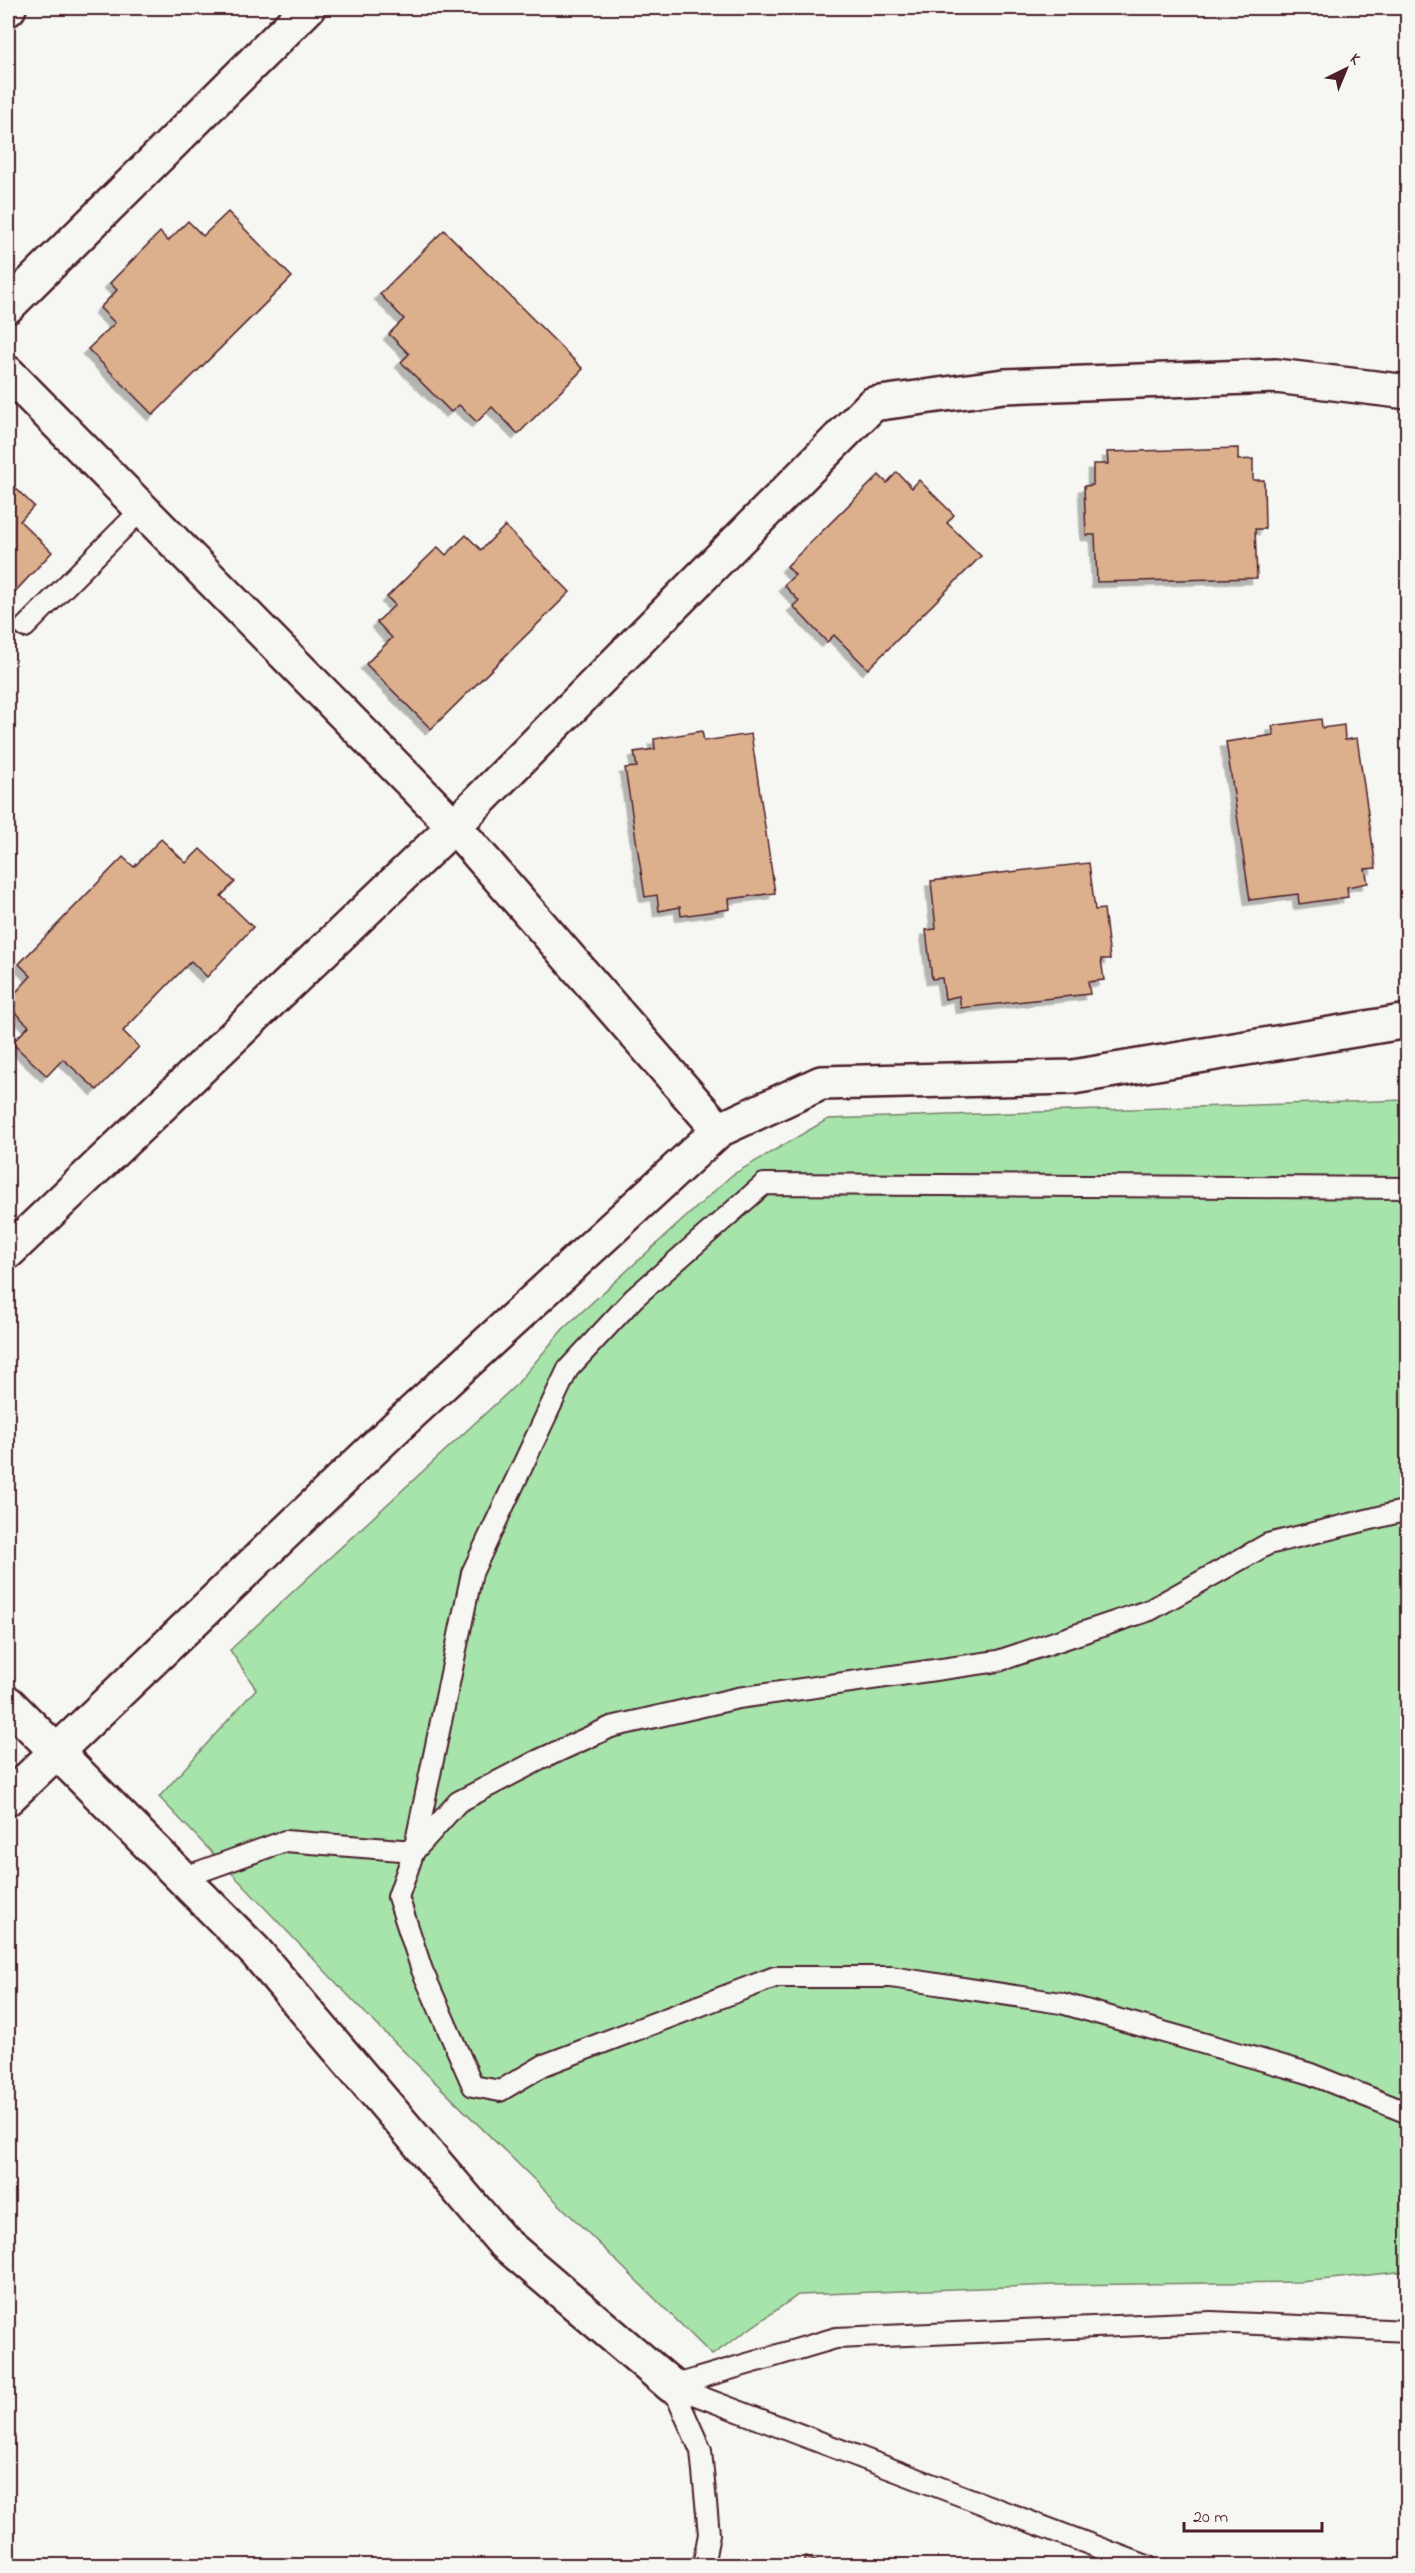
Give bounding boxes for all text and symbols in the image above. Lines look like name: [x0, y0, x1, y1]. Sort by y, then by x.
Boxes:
north arrow: [1316, 39, 1376, 99]
text: K: [1344, 48, 1367, 72]
scale bar: [1184, 2495, 1322, 2533]
text: 20 m: [1193, 2505, 1228, 2531]

